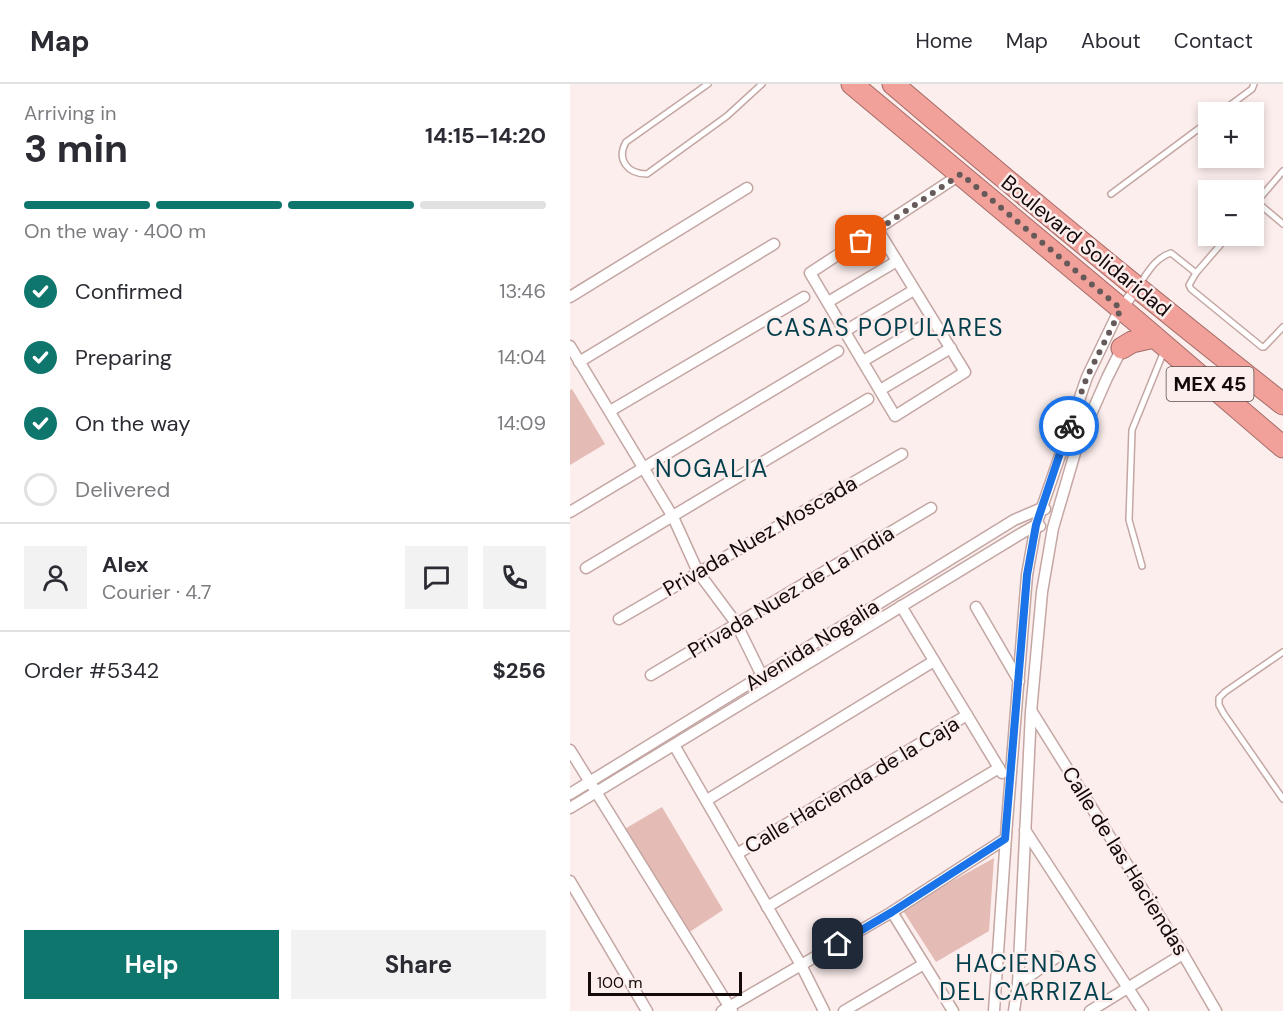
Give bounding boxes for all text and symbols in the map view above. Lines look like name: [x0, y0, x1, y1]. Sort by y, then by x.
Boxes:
text: Map: [30, 23, 90, 60]
text: Home: [915, 27, 973, 55]
text: Map: [1006, 27, 1048, 55]
text: About: [1081, 27, 1141, 55]
text: Contact: [1174, 27, 1253, 55]
text: Arriving in: [24, 100, 116, 126]
map controls: [1198, 102, 1264, 246]
button: +: [1198, 102, 1264, 168]
text: 14:15–14:20: [425, 121, 546, 150]
text: 3 min: [24, 123, 128, 174]
street label: Boulevard Solidaridad: [995, 169, 1177, 323]
button: −: [1198, 180, 1264, 246]
pin: [835, 215, 886, 266]
text: On the way · 400 m: [24, 218, 206, 244]
icon: bag: [844, 224, 877, 257]
icon: check: [24, 275, 57, 308]
text: Confirmed: [75, 277, 183, 306]
text: 13:46: [499, 278, 546, 304]
district label: CASAS POPULARES: [766, 312, 1004, 343]
icon: check: [24, 341, 57, 374]
text: Preparing: [75, 343, 172, 372]
text: 14:04: [498, 344, 546, 370]
road number: MEX 45: [1166, 367, 1254, 401]
courier: [1039, 396, 1099, 456]
icon: check: [24, 407, 57, 440]
text: On the way: [75, 409, 190, 438]
text: 14:09: [497, 410, 546, 436]
icon: bike: [1053, 410, 1086, 443]
district label: NOGALIA: [655, 453, 769, 484]
street label: Privada Nuez Moscada: [658, 469, 862, 603]
text: Delivered: [75, 475, 170, 504]
street label: Privada Nuez de La India: [683, 519, 899, 665]
button: person: [24, 546, 87, 609]
button: chat: [405, 546, 468, 609]
button: phone: [483, 546, 546, 609]
text: Alex: [102, 550, 149, 579]
text: Courier · 4.7: [102, 579, 211, 605]
street label: Avenida Nogalia: [740, 592, 884, 698]
text: Order #5342: [24, 656, 159, 685]
text: $256: [492, 656, 546, 685]
street label: Calle Hacienda de la Caja: [739, 710, 965, 860]
street label: Calle de las Haciendas: [1055, 761, 1195, 961]
pin: [812, 918, 863, 969]
icon: home: [821, 927, 854, 960]
button: Help: [24, 930, 279, 999]
button: Share: [291, 930, 546, 999]
district label: HACIENDAS DEL CARRIZAL: [939, 948, 1115, 1007]
scale bar: [588, 969, 742, 996]
text: 100 m: [597, 972, 642, 993]

